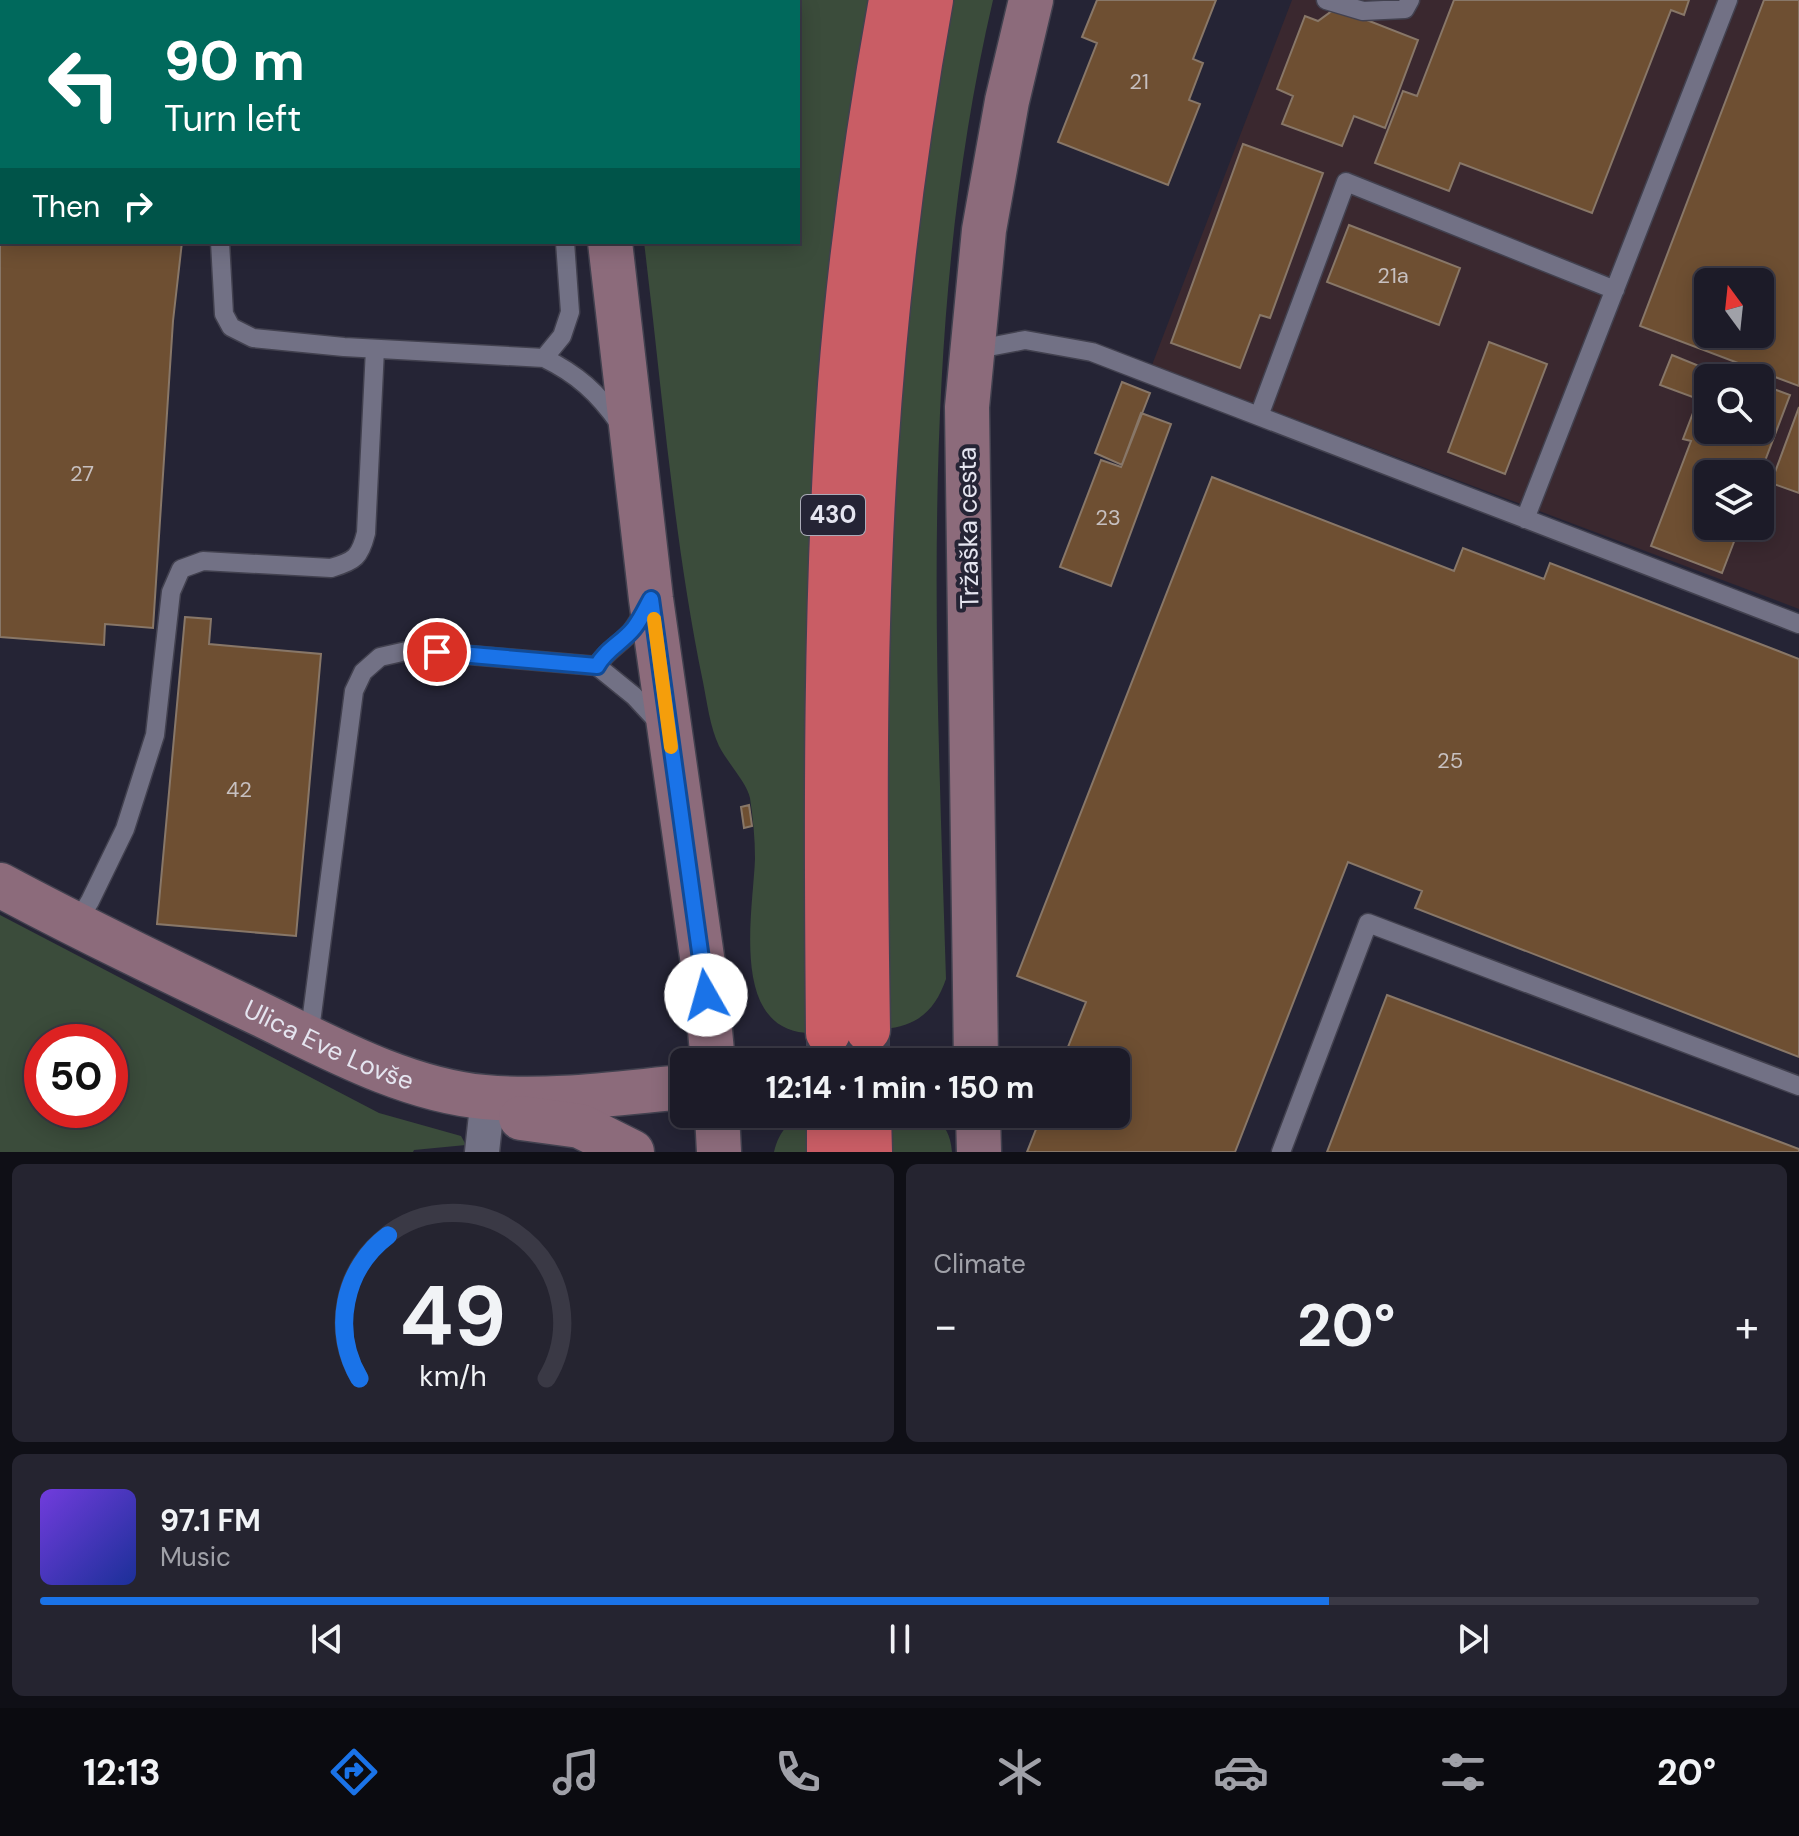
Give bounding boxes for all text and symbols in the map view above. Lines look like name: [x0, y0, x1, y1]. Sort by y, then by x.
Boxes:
text: 90 m: [164, 24, 305, 97]
icon: left: [32, 32, 136, 136]
house number: 21: [1129, 67, 1149, 96]
text: Turn left: [164, 95, 301, 142]
icon: right: [116, 184, 160, 228]
text: Then: [32, 187, 100, 226]
house number: 21a: [1377, 261, 1409, 290]
north arrow: [1694, 268, 1774, 348]
map controls: [1694, 268, 1774, 540]
button: search: [1694, 364, 1774, 444]
street label: Tržaška cesta: [950, 447, 986, 609]
house number: 27: [70, 459, 94, 488]
button: layers: [1694, 460, 1774, 540]
road number: 430: [801, 495, 865, 535]
house number: 23: [1095, 503, 1121, 532]
pin: [403, 618, 471, 686]
icon: arrive: [415, 630, 459, 674]
house number: 25: [1437, 746, 1463, 775]
house number: 42: [226, 775, 252, 804]
position arrow: [664, 953, 748, 1037]
street label: Ulica Eve Lovše: [238, 992, 418, 1098]
speed limit sign: 50: [24, 1024, 128, 1128]
text: 12:14 · 1 min · 150 m: [766, 1068, 1034, 1107]
text: Climate: [934, 1247, 1026, 1281]
text: 49: [399, 1262, 506, 1371]
text: 20°: [1297, 1286, 1395, 1365]
text: −: [934, 1297, 958, 1355]
text: +: [1735, 1297, 1759, 1355]
text: km/h: [419, 1358, 487, 1395]
text: 97.1 FM: [160, 1501, 261, 1540]
text: Music: [160, 1540, 231, 1574]
icon: previous: [305, 1617, 349, 1661]
icon: pause: [878, 1617, 922, 1661]
icon: next: [1451, 1617, 1495, 1661]
icon: directions: [326, 1744, 382, 1800]
icon: music: [548, 1744, 604, 1800]
icon: phone: [770, 1744, 826, 1800]
icon: climate: [992, 1744, 1048, 1800]
icon: car: [1213, 1744, 1269, 1800]
icon: filters: [1435, 1744, 1491, 1800]
text: 12:13: [83, 1749, 161, 1796]
text: 20°: [1657, 1749, 1716, 1796]

